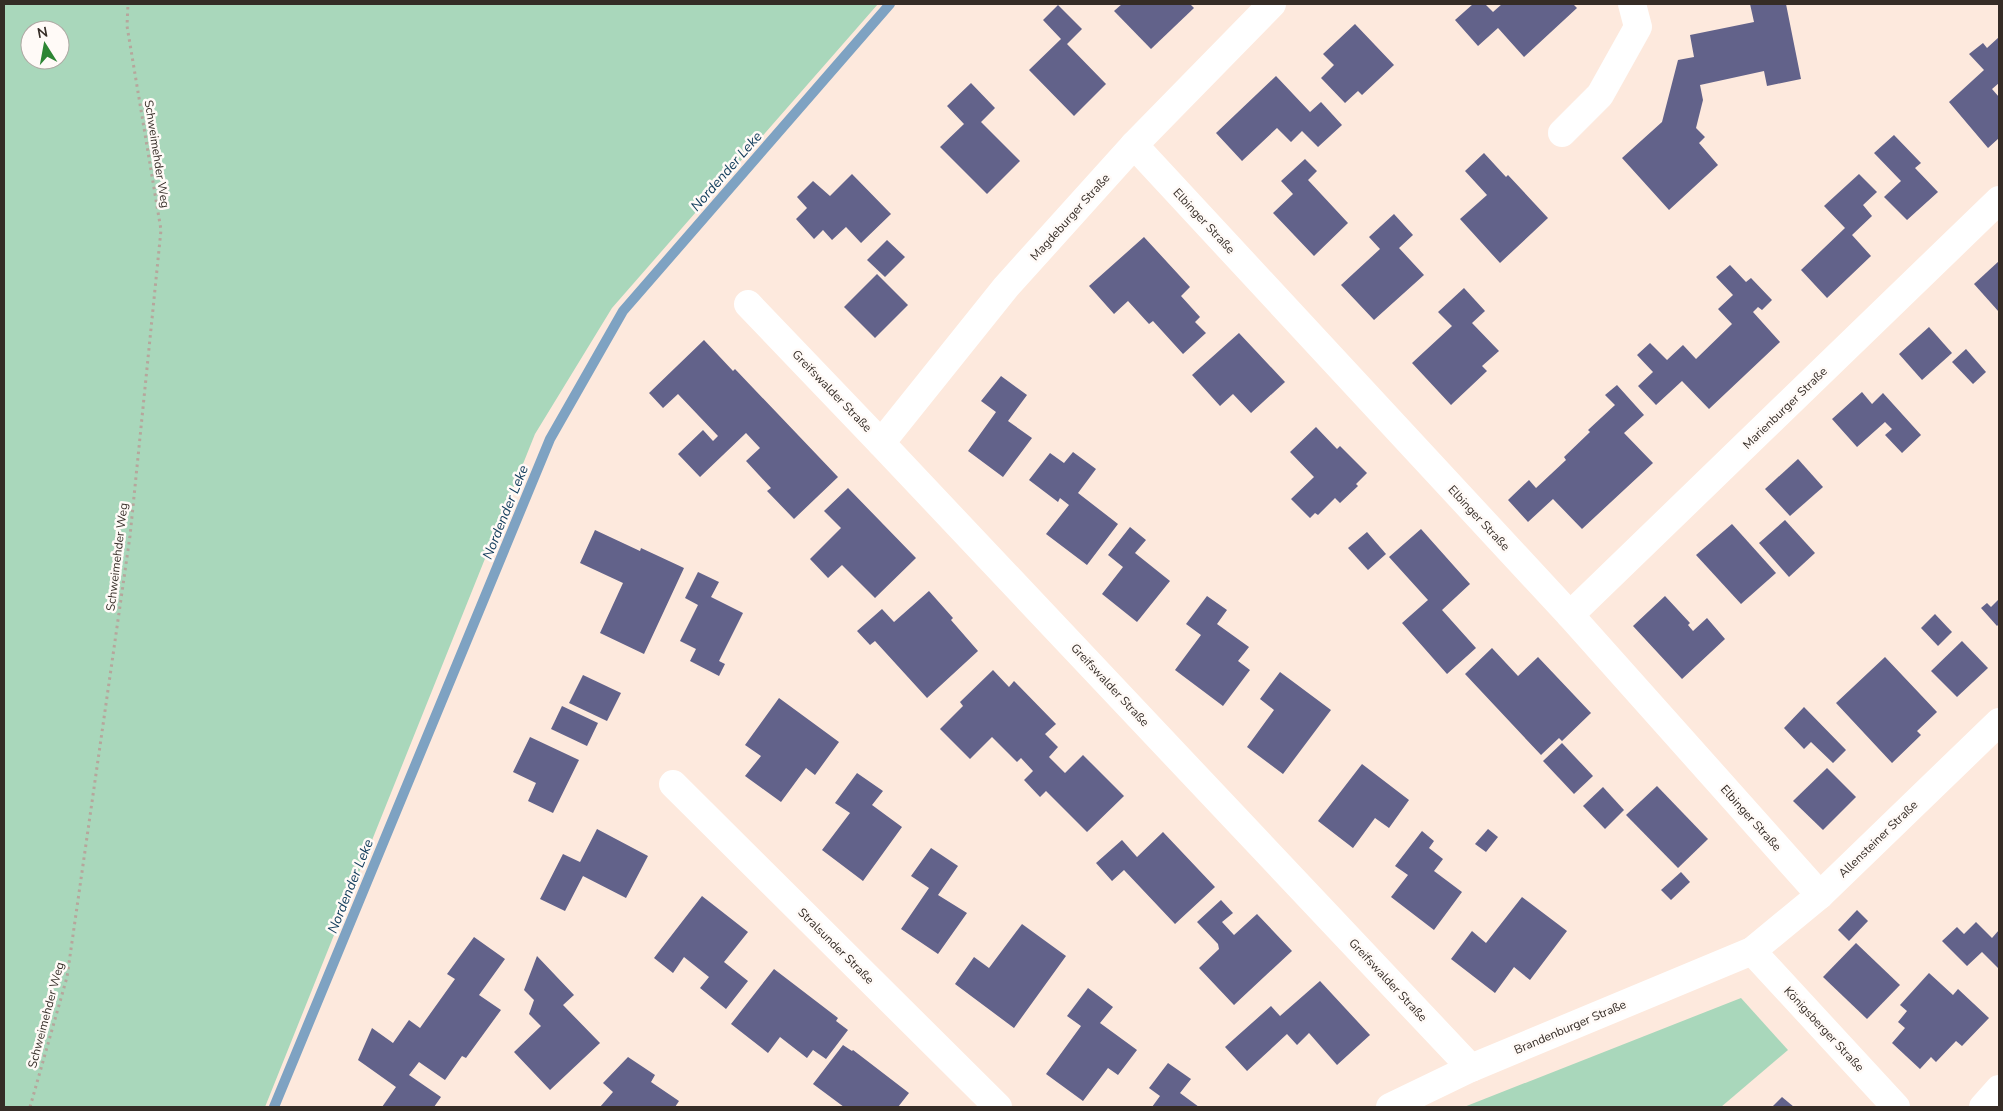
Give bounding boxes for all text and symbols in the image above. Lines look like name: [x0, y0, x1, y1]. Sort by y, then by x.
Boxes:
north arrow: [20, 20, 70, 70]
text: N: [36, 22, 50, 43]
street label: Schweimehder Weg: [141, 99, 173, 209]
water label: Nordender Leke: [686, 127, 767, 215]
street label: Magdeburger Straße: [1027, 170, 1113, 264]
street label: Elbinger Straße: [1170, 185, 1238, 257]
street label: Greifswalder Straße: [789, 347, 875, 435]
street label: Marienburger Straße: [1739, 363, 1831, 453]
water label: Nordender Leke: [478, 462, 533, 562]
street label: Elbinger Straße: [1445, 482, 1513, 554]
street label: Schweimehder Weg: [102, 502, 132, 612]
street label: Greifswalder Straße: [1067, 640, 1153, 730]
street label: Elbinger Straße: [1717, 781, 1785, 855]
street label: Allensteiner Straße: [1835, 797, 1921, 881]
water label: Nordender Leke: [323, 836, 378, 936]
street label: Stralsunder Straße: [794, 904, 878, 988]
street label: Greifswalder Straße: [1345, 935, 1431, 1025]
street label: Schweimehder Weg: [24, 960, 68, 1070]
street label: Königsberger Straße: [1780, 983, 1868, 1075]
street label: Brandenburger Straße: [1511, 996, 1629, 1058]

